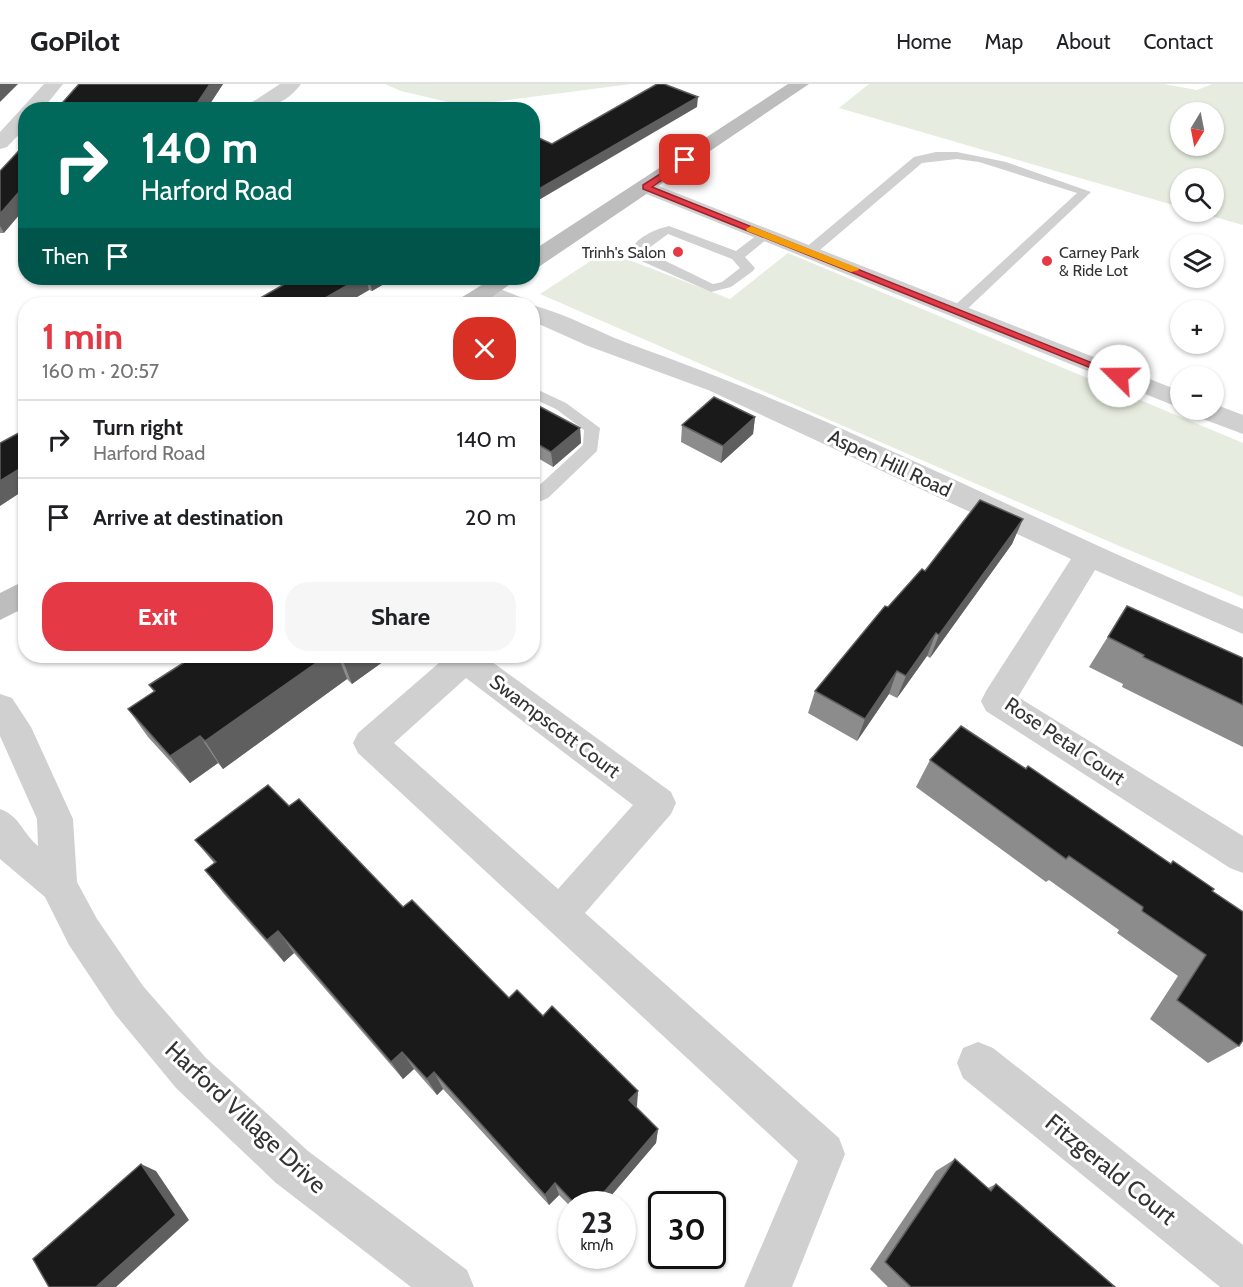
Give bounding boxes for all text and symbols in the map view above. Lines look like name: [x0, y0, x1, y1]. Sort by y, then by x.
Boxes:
text: GoPilot: [30, 24, 120, 58]
text: Home: [896, 29, 952, 54]
text: Map: [985, 29, 1023, 54]
text: About: [1056, 29, 1110, 54]
text: Contact: [1143, 29, 1213, 54]
north arrow: [1170, 102, 1224, 156]
map controls: [1170, 102, 1224, 420]
text: 140 m: [141, 122, 258, 174]
icon: right: [42, 126, 120, 204]
pin: [659, 134, 710, 185]
icon: arrive: [668, 143, 701, 176]
button: search: [1170, 168, 1224, 222]
text: Harford Road: [141, 174, 293, 207]
button: layers: [1170, 234, 1224, 288]
icon: arrive: [101, 240, 134, 273]
text: Then: [42, 243, 89, 270]
place label: Trinh's Salon: [582, 243, 666, 262]
place label: Carney Park & Ride Lot: [1059, 243, 1140, 280]
marker: Trinh's Salon: [671, 245, 685, 259]
marker: Carney Park & Ride Lot: [1040, 254, 1054, 268]
button: +: [1170, 300, 1224, 354]
text: 1 min: [42, 314, 123, 358]
button: close: [453, 317, 516, 380]
position arrow: [1087, 344, 1151, 408]
text: 160 m · 20:57: [42, 359, 159, 383]
button: −: [1170, 366, 1224, 420]
text: Turn right: [93, 414, 183, 441]
icon: right: [42, 423, 75, 456]
street label: Aspen Hill Road: [825, 424, 955, 502]
text: 140 m: [457, 426, 516, 453]
text: Harford Road: [93, 441, 205, 465]
icon: arrive: [42, 501, 75, 534]
text: Arrive at destination: [93, 504, 283, 531]
text: 20 m: [465, 504, 516, 531]
button: Exit: [42, 582, 273, 651]
button: Share: [285, 582, 516, 651]
street label: Swampscott Court: [485, 669, 625, 783]
street label: Rose Petal Court: [1001, 692, 1130, 790]
street label: Harford Village Drive: [159, 1035, 333, 1199]
street label: Fitzgerald Court: [1040, 1107, 1182, 1231]
speed limit sign: 30: [648, 1191, 726, 1269]
text: 23: [581, 1204, 613, 1241]
text: km/h: [581, 1236, 613, 1254]

